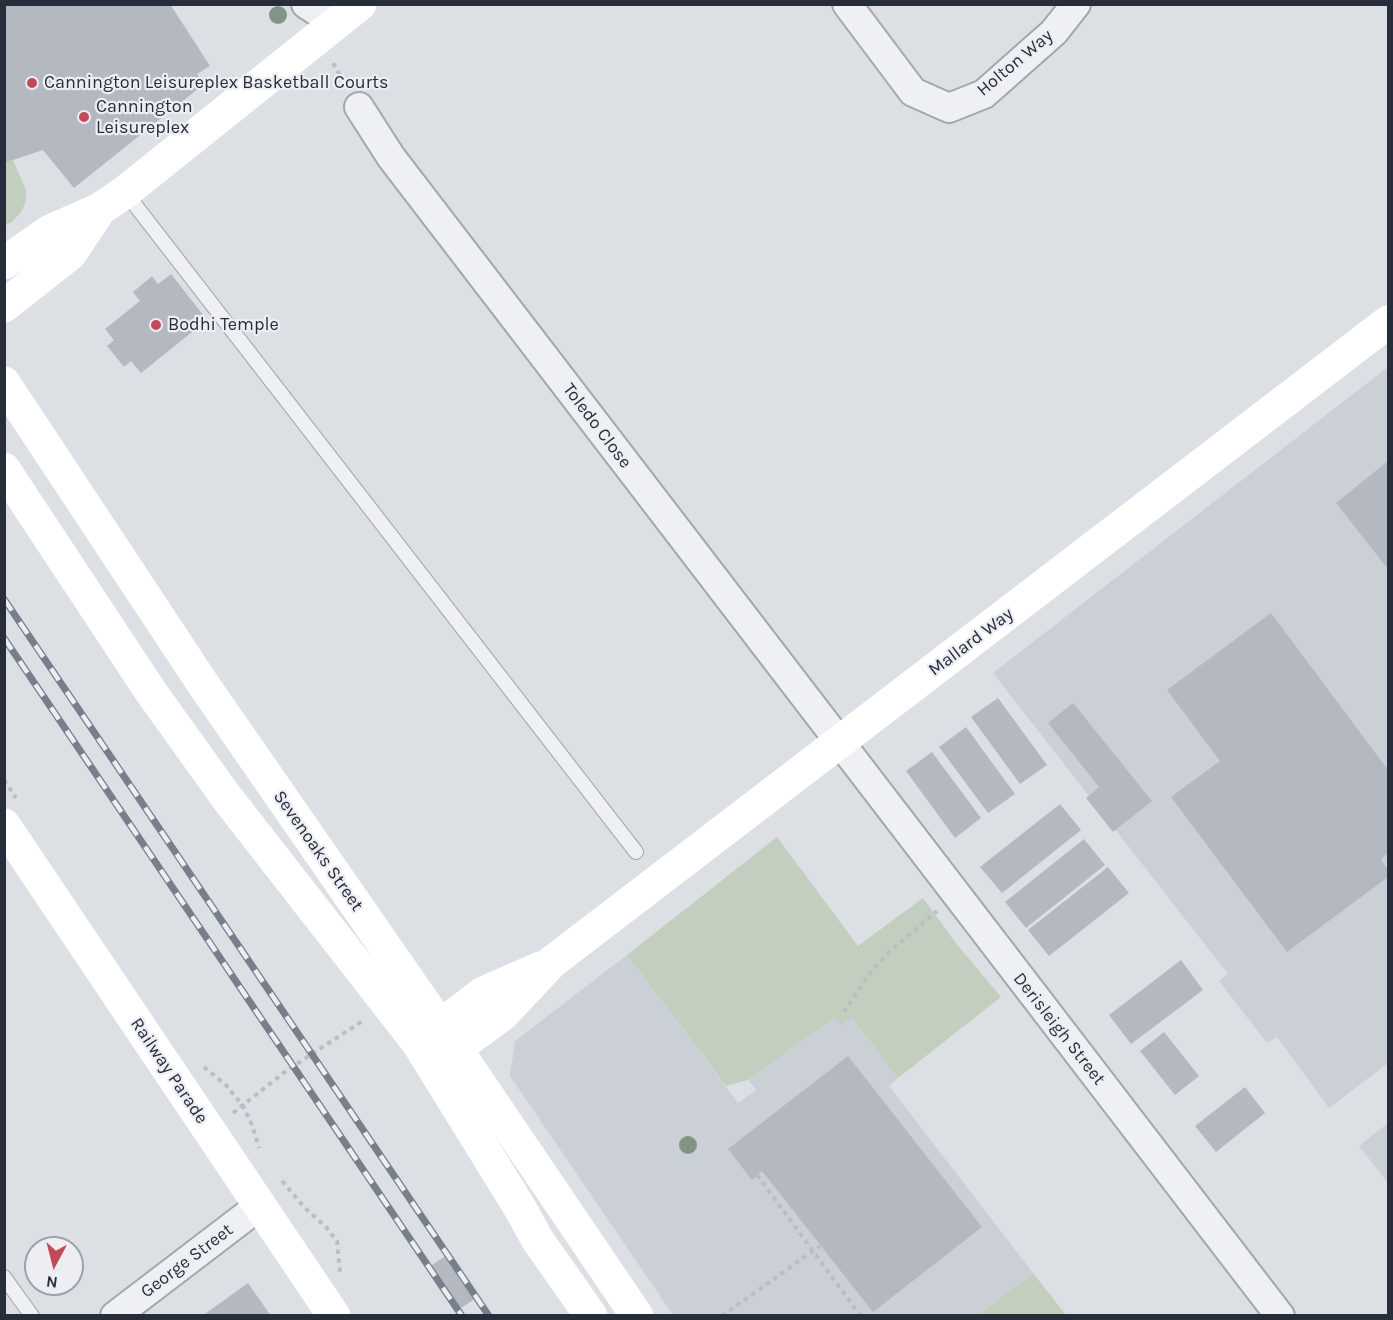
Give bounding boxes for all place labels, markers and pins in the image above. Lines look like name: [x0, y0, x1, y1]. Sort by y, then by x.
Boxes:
place label: Cannington Leisureplex Basketball Courts: [44, 72, 388, 94]
marker: Cannington Leisureplex Basketball Courts: [25, 76, 39, 90]
place label: Cannington Leisureplex: [96, 96, 193, 138]
marker: Cannington Leisureplex: [77, 110, 91, 124]
place label: Bodhi Temple: [168, 314, 279, 336]
marker: Bodhi Temple: [149, 318, 163, 332]

